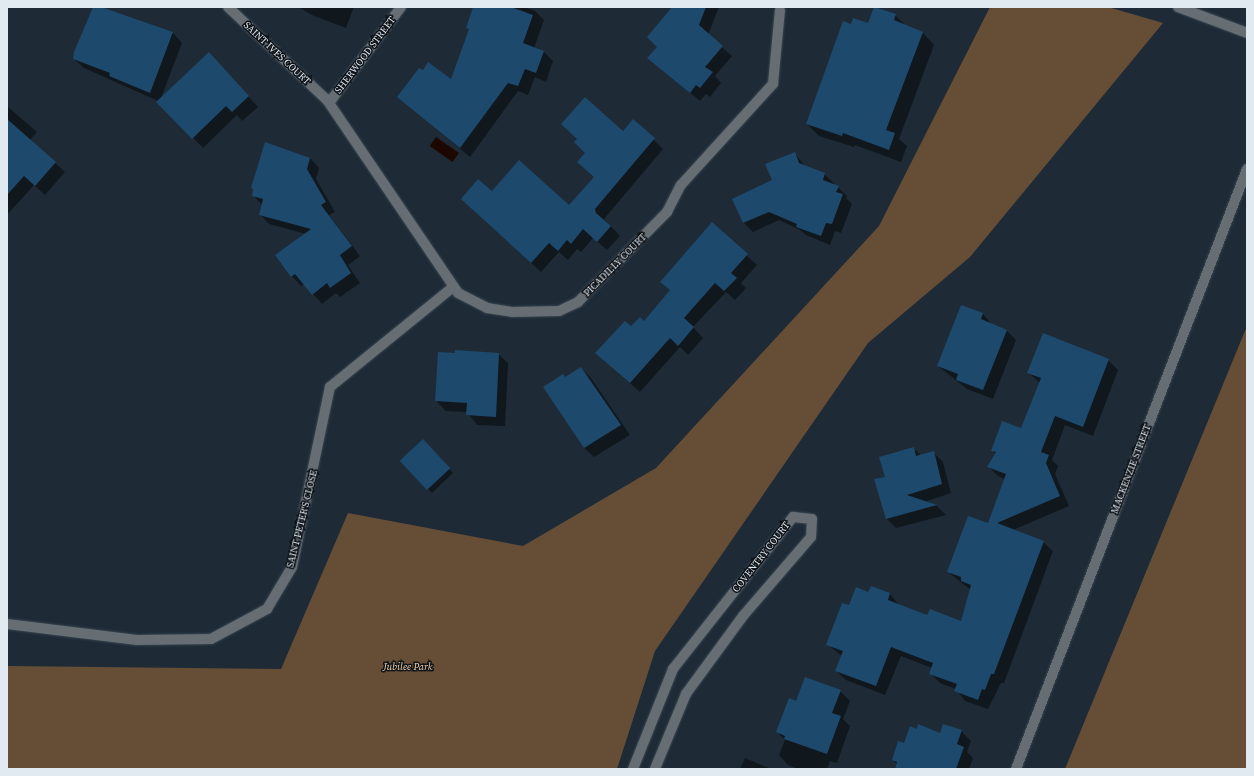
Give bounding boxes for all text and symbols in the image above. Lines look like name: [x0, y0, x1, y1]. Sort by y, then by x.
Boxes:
street label: SHERWOOD STREET: [332, 14, 398, 96]
street label: SAINT IVES COURT: [241, 19, 313, 87]
street label: PICADILLY COURT: [581, 231, 649, 299]
street label: MACKENZIE STREET: [1108, 423, 1154, 515]
street label: SAINT PETER'S CLOSE: [284, 469, 320, 569]
street label: COVENTRY COURT: [730, 519, 792, 595]
park label: Jubilee Park: [383, 661, 433, 673]

